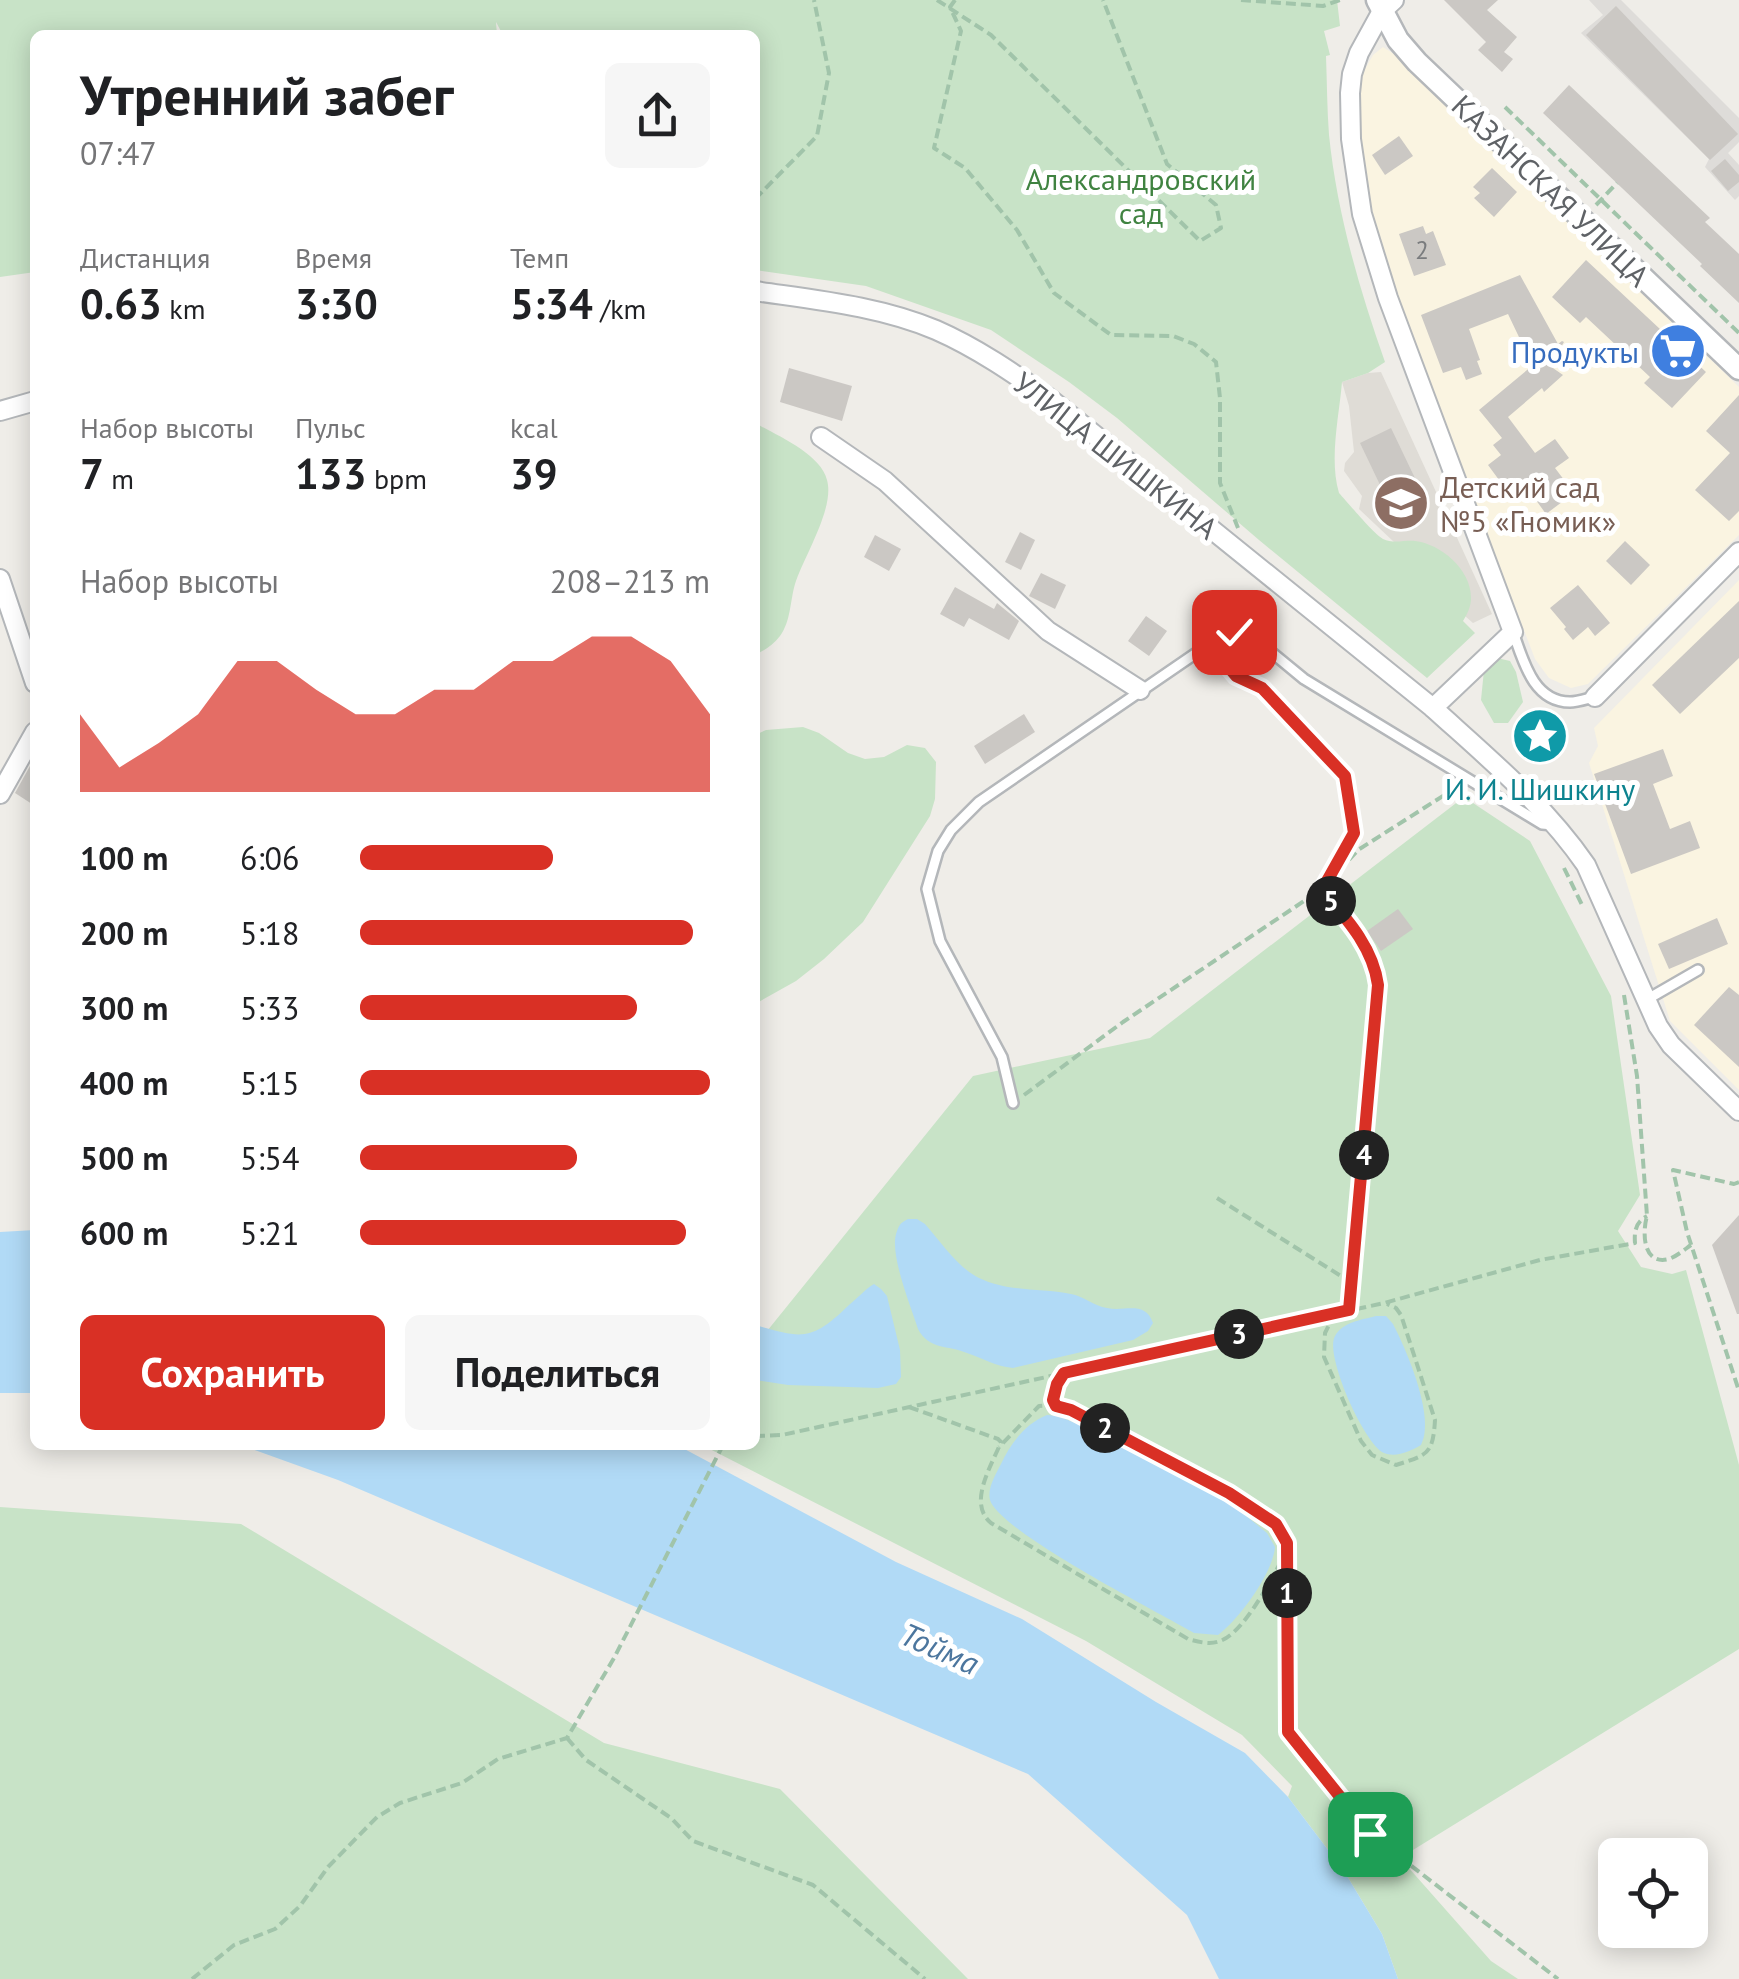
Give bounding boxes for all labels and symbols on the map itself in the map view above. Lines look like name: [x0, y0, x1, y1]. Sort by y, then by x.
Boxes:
street label: КАЗАНСКАЯ УЛИЦА: [1444, 86, 1658, 295]
park label: Александровский сад: [1026, 159, 1256, 232]
house number: 2: [1415, 234, 1429, 266]
supermarket icon: Продукты: [1648, 321, 1708, 381]
place label: Продукты: [1511, 332, 1639, 371]
street label: УЛИЦА ШИШКИНА: [1006, 363, 1227, 547]
place label: Детский сад №5 «Гномик»: [1440, 467, 1616, 540]
school or university icon: Детский сад №5 «Гномик»: [1371, 473, 1431, 533]
pin: [1192, 590, 1277, 675]
place icon: И. И. Шишкину: [1510, 706, 1570, 766]
place label: И. И. Шишкину: [1445, 769, 1635, 808]
pin: 5: [1306, 876, 1356, 926]
pin: 4: [1339, 1130, 1389, 1180]
pin: 3: [1214, 1309, 1264, 1359]
pin: 2: [1080, 1403, 1130, 1453]
pin: 1: [1262, 1568, 1312, 1618]
water label: Тойма: [894, 1612, 986, 1684]
pin: [1328, 1792, 1413, 1877]

